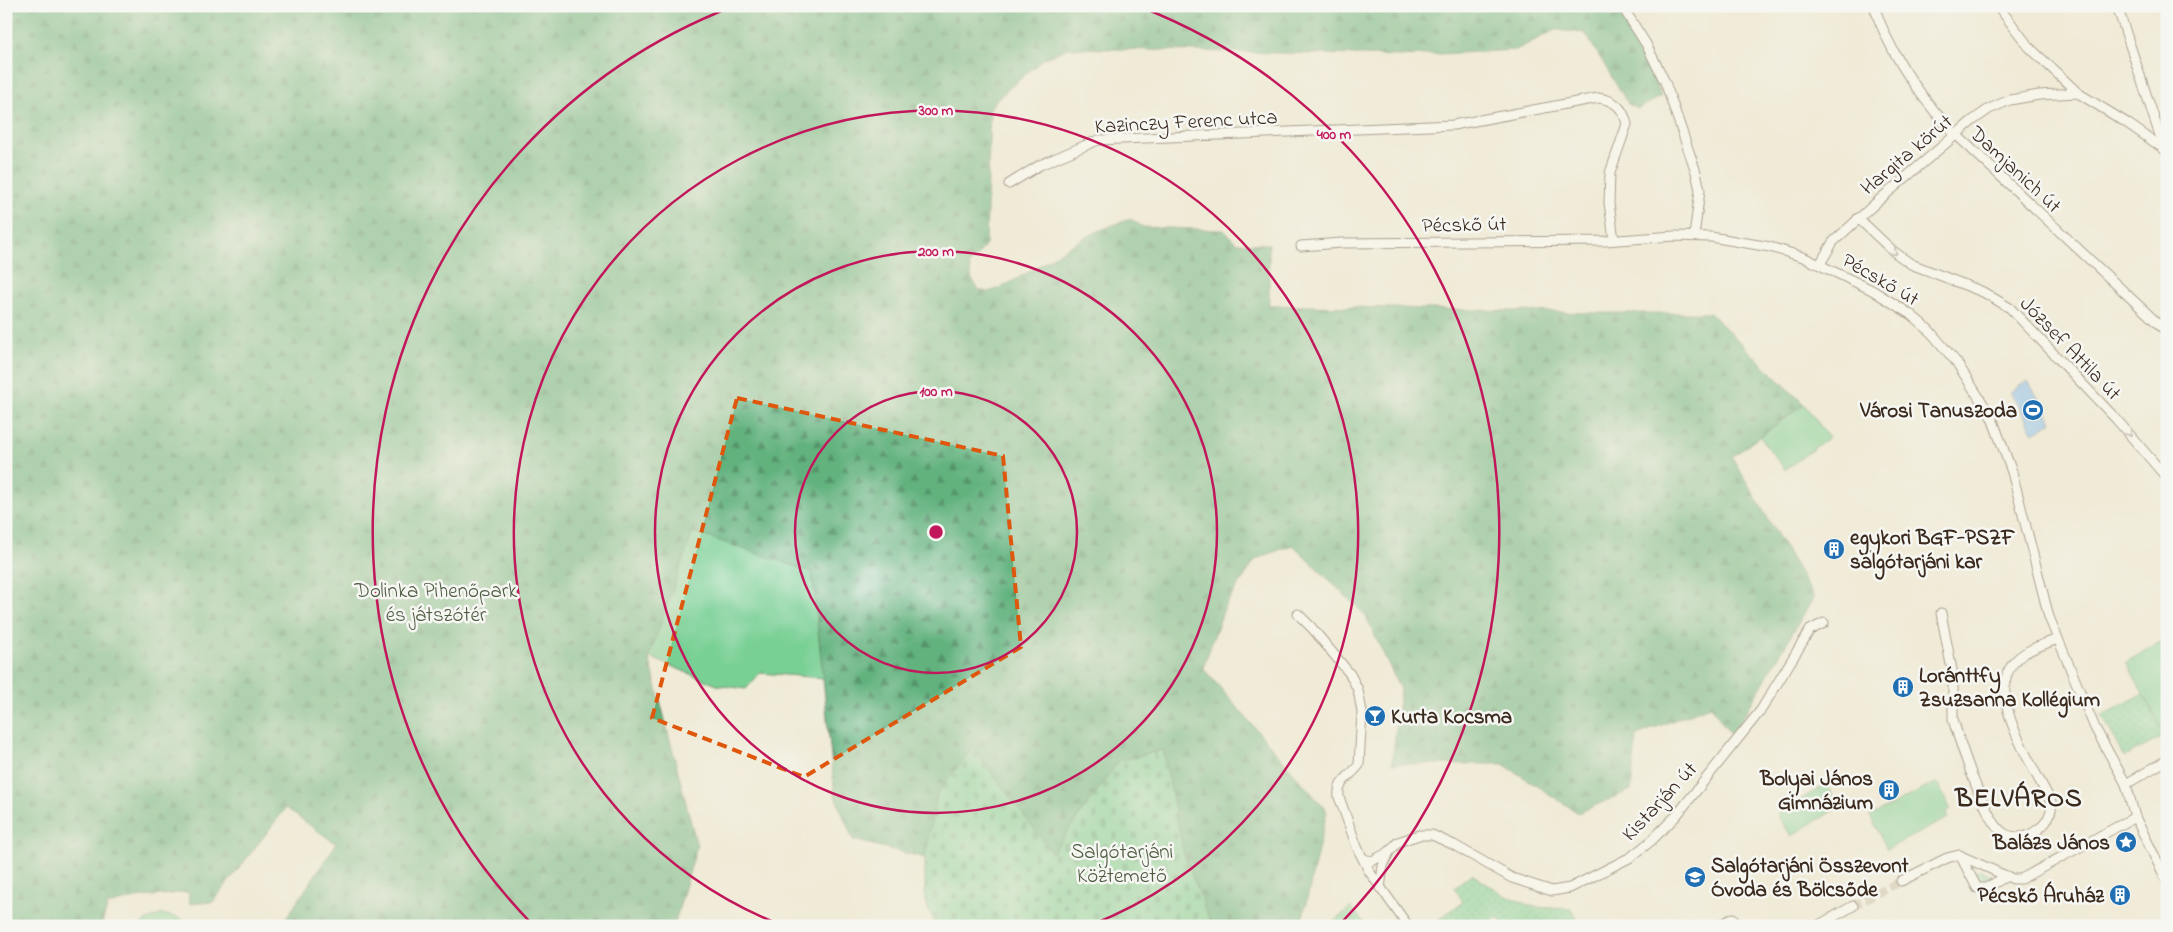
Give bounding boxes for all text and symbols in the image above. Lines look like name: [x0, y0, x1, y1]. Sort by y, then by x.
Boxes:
text: 300 m: [918, 100, 954, 122]
street label: Kazinczy Ferenc utca: [1094, 103, 1278, 145]
street label: Hargita körút: [1855, 108, 1961, 205]
street label: Damjanich út: [1961, 119, 2067, 221]
text: 400 m: [1316, 124, 1352, 146]
street label: Pécskő út: [1421, 210, 1507, 242]
text: 200 m: [917, 241, 954, 263]
one-way arrow: [1888, 246, 1897, 255]
street label: Pécskő út: [1836, 247, 1924, 315]
street label: József Attila út: [2012, 290, 2127, 408]
text: 100 m: [919, 381, 953, 403]
place label: Városi Tanuszoda: [1859, 397, 2017, 427]
sports icon: Városi Tanuszoda: [2021, 398, 2045, 422]
one-way arrow: [2123, 427, 2131, 436]
centre of rings: [927, 523, 945, 541]
place label: egykori BGF-PSZF salgótarjáni kar: [1850, 524, 2015, 580]
building icon: egykori BGF-PSZF salgótarjáni kar: [1822, 537, 1846, 561]
park label: Dolinka Pihenőpark és játszótér: [354, 577, 518, 631]
place label: Loránttfy Zsuzsanna Kollégium: [1919, 662, 2100, 718]
building icon: Loránttfy Zsuzsanna Kollégium: [1891, 675, 1915, 699]
place label: Kurta Kocsma: [1391, 703, 1512, 733]
bar icon: Kurta Kocsma: [1363, 704, 1387, 728]
street label: Kistarján út: [1616, 756, 1705, 849]
place label: Bolyai János Gimnázium: [1759, 765, 1873, 819]
building icon: Bolyai János Gimnázium: [1877, 778, 1901, 802]
district label: BELVÁROS: [1954, 780, 2083, 819]
place label: Balázs János: [1992, 829, 2110, 859]
place icon: Balázs János: [2114, 830, 2138, 854]
park label: Salgótarjáni Köztemető: [1071, 838, 1173, 892]
place label: Salgótarjáni Összevont Óvoda és Bölcsőde: [1711, 852, 1910, 906]
school or university icon: Salgótarjáni Összevont Óvoda és Bölcsőde: [1683, 865, 1707, 889]
place label: Pécskő Áruház: [1978, 881, 2105, 912]
building icon: Pécskő Áruház: [2108, 883, 2132, 907]

